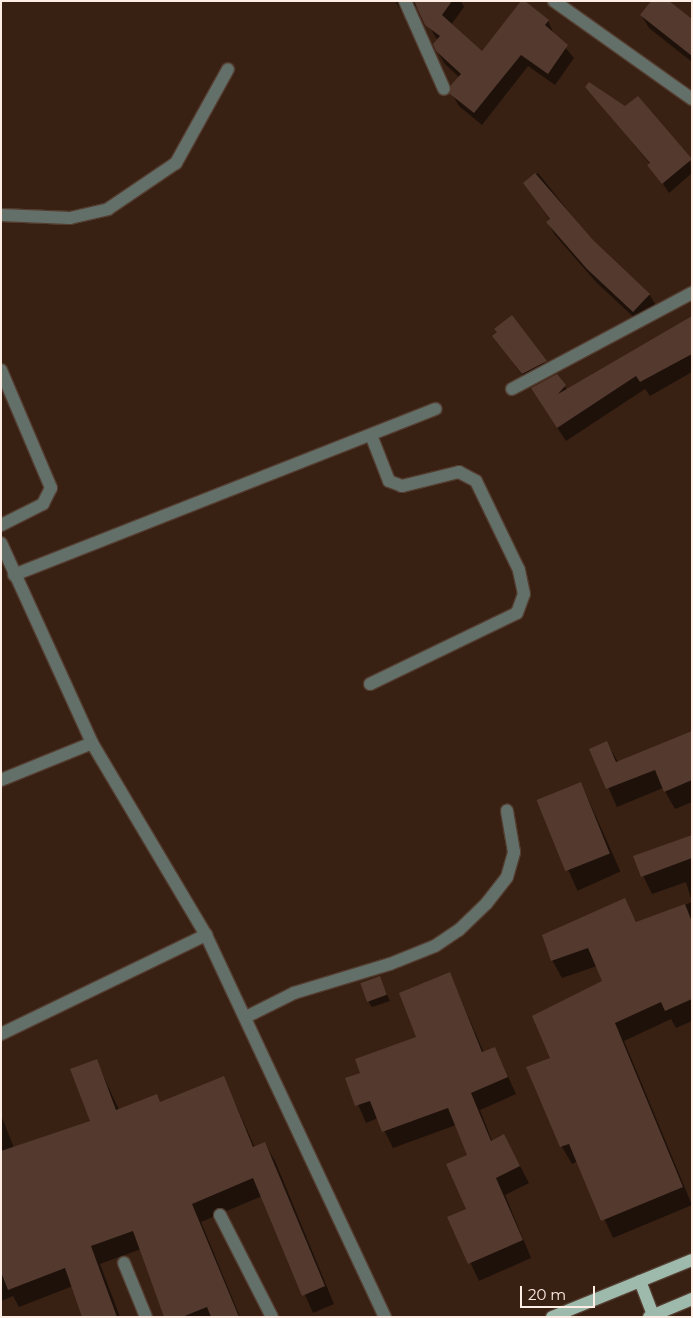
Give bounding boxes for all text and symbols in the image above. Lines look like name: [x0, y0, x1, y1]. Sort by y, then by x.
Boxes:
scale bar: [523, 1276, 598, 1308]
text: 20 m: [528, 1285, 566, 1304]

